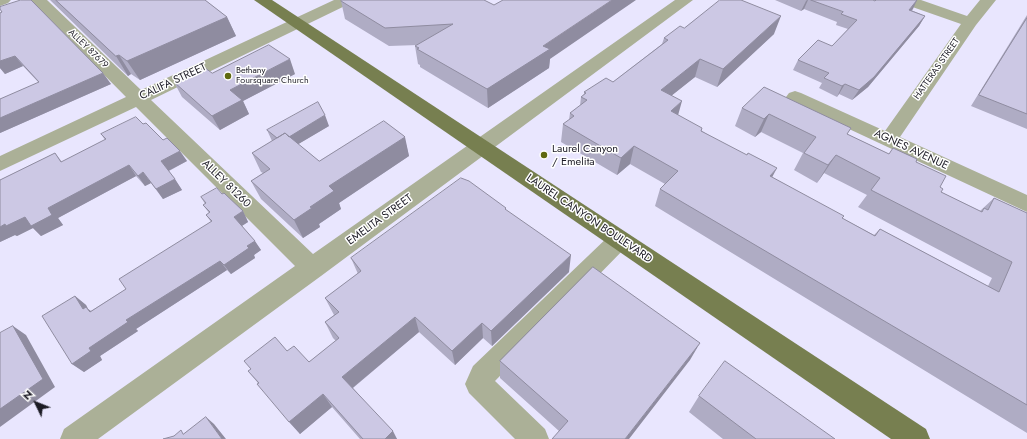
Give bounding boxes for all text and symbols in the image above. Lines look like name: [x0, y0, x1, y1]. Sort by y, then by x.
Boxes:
street label: ALLEY 87679: [66, 27, 110, 71]
street label: HATTERAS STREET: [912, 36, 962, 102]
street label: CALIFA STREET: [138, 61, 208, 103]
place label: Bethany Foursquare Church: [236, 66, 309, 87]
marker: Bethany Foursquare Church: [223, 71, 233, 81]
street label: AGNES AVENUE: [872, 127, 950, 173]
place label: Laurel Canyon / Emelita: [552, 142, 618, 168]
marker: Laurel Canyon / Emelita: [539, 150, 549, 160]
street label: ALLEY 81260: [199, 157, 253, 211]
street label: LAUREL CANYON BOULEVARD: [524, 172, 654, 266]
street label: EMELITA STREET: [345, 192, 415, 248]
north arrow: [16, 383, 56, 423]
text: N: [18, 386, 36, 403]

